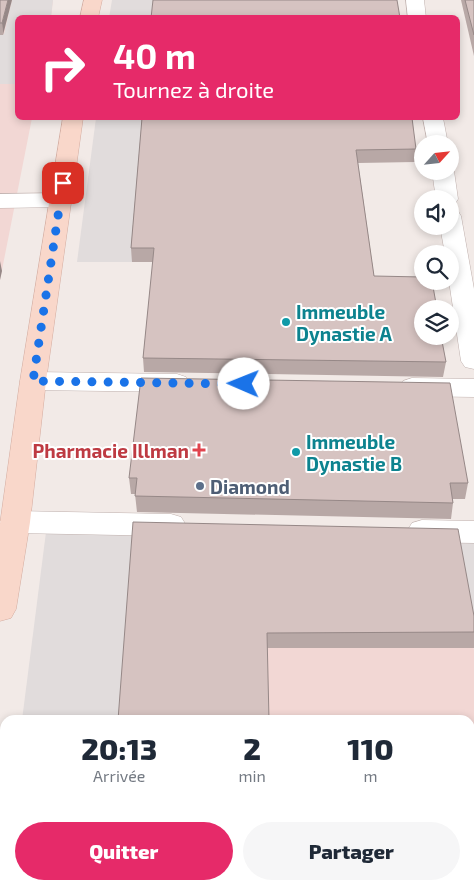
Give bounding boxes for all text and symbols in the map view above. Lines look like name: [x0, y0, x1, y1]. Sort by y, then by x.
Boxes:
text: 40 m: [113, 34, 196, 76]
icon: right: [30, 35, 95, 100]
text: Tournez à droite: [113, 76, 274, 102]
north arrow: [414, 135, 459, 180]
map controls: [414, 135, 459, 345]
pin: [42, 162, 84, 204]
icon: arrive: [49, 169, 77, 197]
button: sound: [414, 190, 459, 235]
button: search: [414, 245, 459, 290]
place label: Immeuble Dynastie A: [296, 300, 392, 346]
button: layers: [414, 300, 459, 345]
marker: Immeuble Dynastie A: [280, 316, 292, 328]
position arrow: [217, 357, 269, 409]
place label: Immeuble Dynastie B: [306, 430, 402, 476]
place label: Pharmacie Illman: [33, 439, 189, 462]
marker: Pharmacie Illman: [193, 444, 205, 456]
marker: Immeuble Dynastie B: [290, 446, 302, 458]
place label: Diamond: [210, 475, 290, 498]
marker: Diamond: [194, 480, 206, 492]
text: 20:13: [81, 730, 157, 766]
text: 2: [243, 730, 261, 766]
text: 110: [347, 730, 394, 766]
text: Arrivée: [93, 766, 145, 785]
text: min: [239, 766, 266, 785]
text: m: [363, 766, 377, 785]
button: Quitter: [15, 822, 233, 880]
button: Partager: [243, 822, 460, 880]

